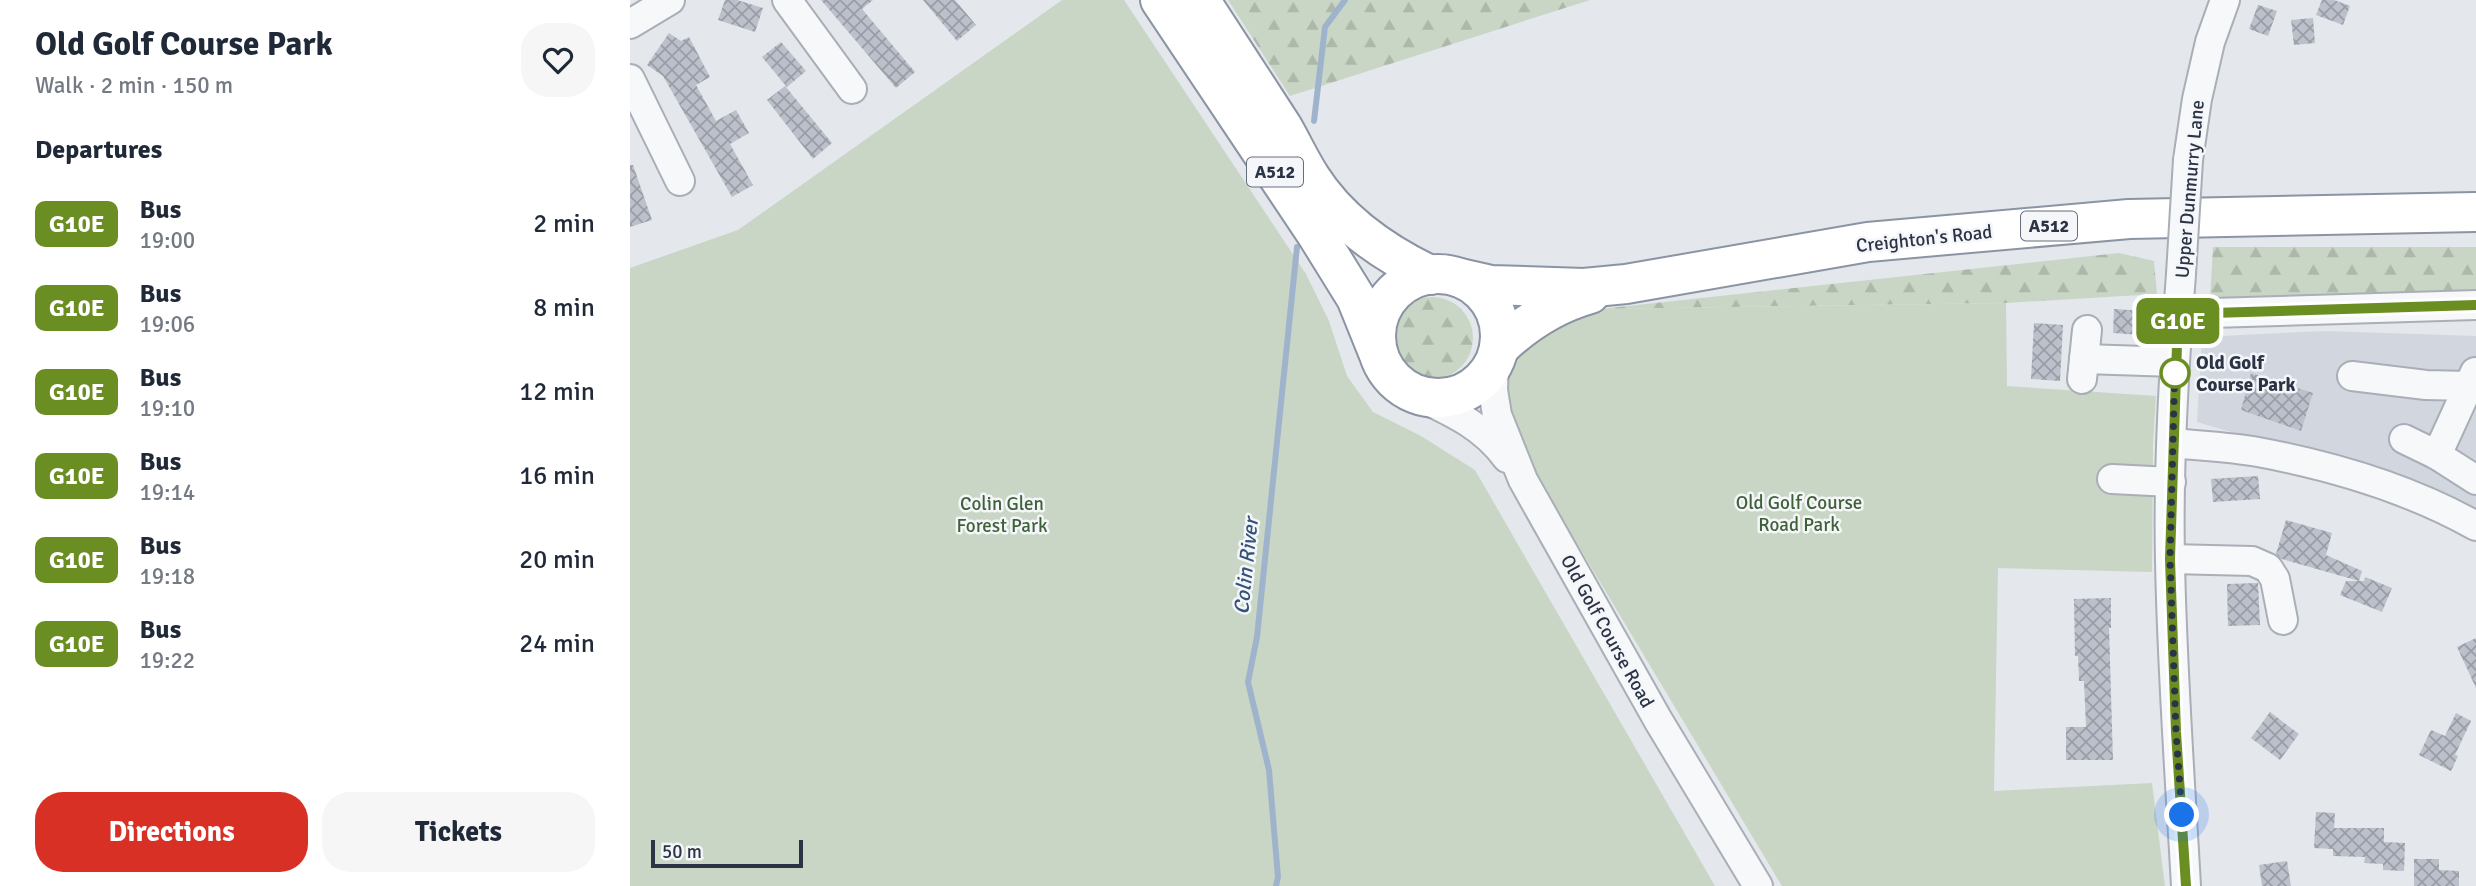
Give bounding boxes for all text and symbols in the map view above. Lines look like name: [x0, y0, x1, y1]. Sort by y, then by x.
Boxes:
button: heart: [521, 23, 595, 97]
text: Old Golf Course Park: [35, 24, 333, 65]
text: Walk · 2 min · 150 m: [35, 71, 233, 100]
street label: Upper Dunmurry Lane: [2170, 99, 2210, 279]
text: Departures: [35, 134, 162, 166]
road number: A512: [1247, 158, 1303, 187]
text: Bus: [139, 194, 181, 226]
text: 2 min: [533, 208, 595, 240]
text: G10E: [49, 209, 104, 239]
road number: A512: [2021, 211, 2077, 240]
street label: Creighton's Road: [1855, 220, 1993, 258]
text: 19:00: [139, 226, 195, 255]
text: Bus: [139, 278, 181, 310]
text: 8 min: [533, 292, 595, 324]
text: G10E: [49, 293, 104, 323]
line badge: G10E: [2129, 298, 2227, 344]
text: G10E: [2150, 306, 2206, 336]
text: 19:06: [139, 310, 195, 339]
place label: Old Golf Course Park: [2196, 351, 2295, 397]
marker: Old Golf Course Park: [2160, 358, 2190, 388]
text: Bus: [139, 362, 181, 394]
text: 12 min: [519, 376, 595, 408]
text: G10E: [49, 377, 104, 407]
text: 19:10: [139, 394, 195, 423]
text: Bus: [139, 446, 181, 478]
text: 16 min: [519, 460, 595, 492]
text: G10E: [49, 461, 104, 491]
text: 19:14: [139, 478, 195, 507]
park label: Old Golf Course Road Park: [1736, 491, 1862, 537]
park label: Colin Glen Forest Park: [956, 492, 1048, 538]
water label: Colin River: [1228, 513, 1264, 616]
text: Bus: [139, 530, 181, 562]
text: 20 min: [519, 544, 595, 576]
text: G10E: [49, 545, 104, 575]
street label: Old Golf Course Road: [1555, 551, 1659, 712]
text: 19:18: [139, 562, 195, 591]
text: Bus: [139, 614, 181, 646]
text: 24 min: [519, 628, 595, 660]
text: G10E: [49, 629, 104, 659]
text: 19:22: [139, 646, 195, 675]
button: Directions: [35, 792, 308, 872]
button: Tickets: [322, 792, 595, 872]
your location: [2164, 797, 2199, 832]
scale bar: [651, 837, 803, 869]
text: 50 m: [662, 840, 702, 864]

